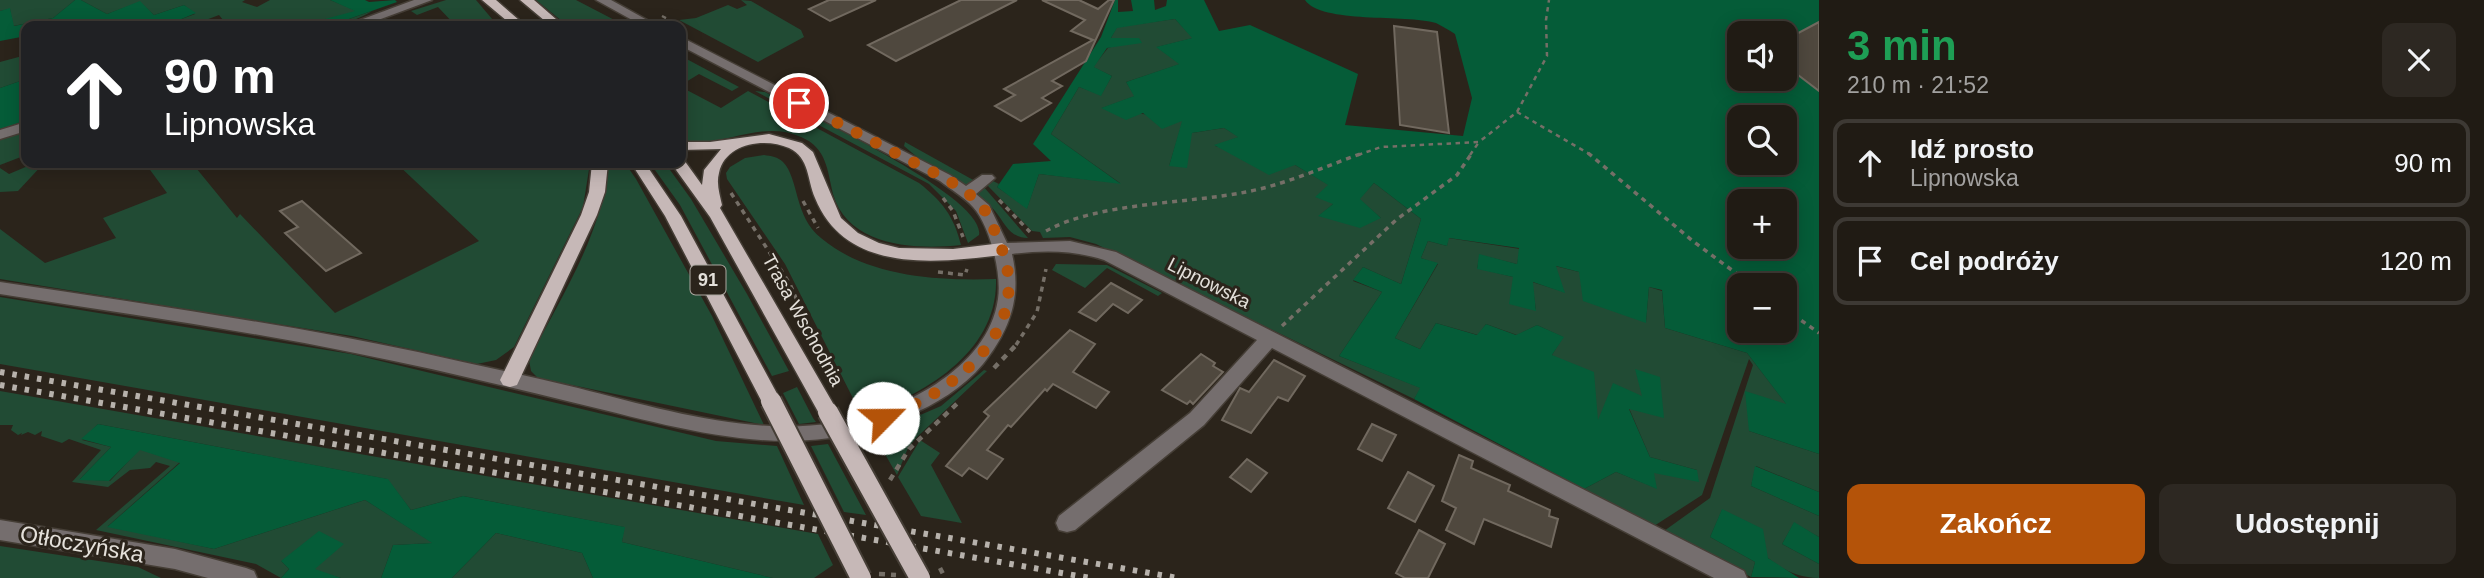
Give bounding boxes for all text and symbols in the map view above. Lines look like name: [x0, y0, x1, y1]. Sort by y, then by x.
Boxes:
map controls: [1727, 21, 1797, 343]
button: sound: [1727, 21, 1797, 91]
text: 3 min: [1847, 22, 1957, 69]
button: close: [2382, 23, 2456, 97]
icon: ahead: [49, 49, 140, 140]
text: 90 m: [164, 49, 276, 103]
text: 210 m · 21:52: [1847, 72, 1989, 98]
pin: [769, 73, 829, 133]
icon: arrive: [780, 84, 818, 122]
button: search: [1727, 105, 1797, 175]
text: Lipnowska: [164, 106, 315, 142]
text: Idź prosto: [1910, 134, 2034, 164]
icon: ahead: [1851, 144, 1889, 182]
text: 90 m: [2394, 148, 2452, 178]
text: Lipnowska: [1910, 165, 2019, 191]
button: +: [1727, 189, 1797, 259]
icon: arrive: [1851, 242, 1889, 280]
text: Cel podróży: [1910, 246, 2059, 276]
text: 120 m: [2380, 246, 2452, 276]
street label: Trasa Wschodnia: [758, 251, 848, 390]
street label: Lipnowska: [1164, 253, 1254, 313]
road number: 91: [690, 266, 726, 294]
button: −: [1727, 273, 1797, 343]
position arrow: [846, 381, 920, 455]
button: Zakończ: [1847, 484, 2145, 564]
button: Udostępnij: [2159, 484, 2456, 564]
street label: Otłoczyńska: [18, 520, 146, 568]

